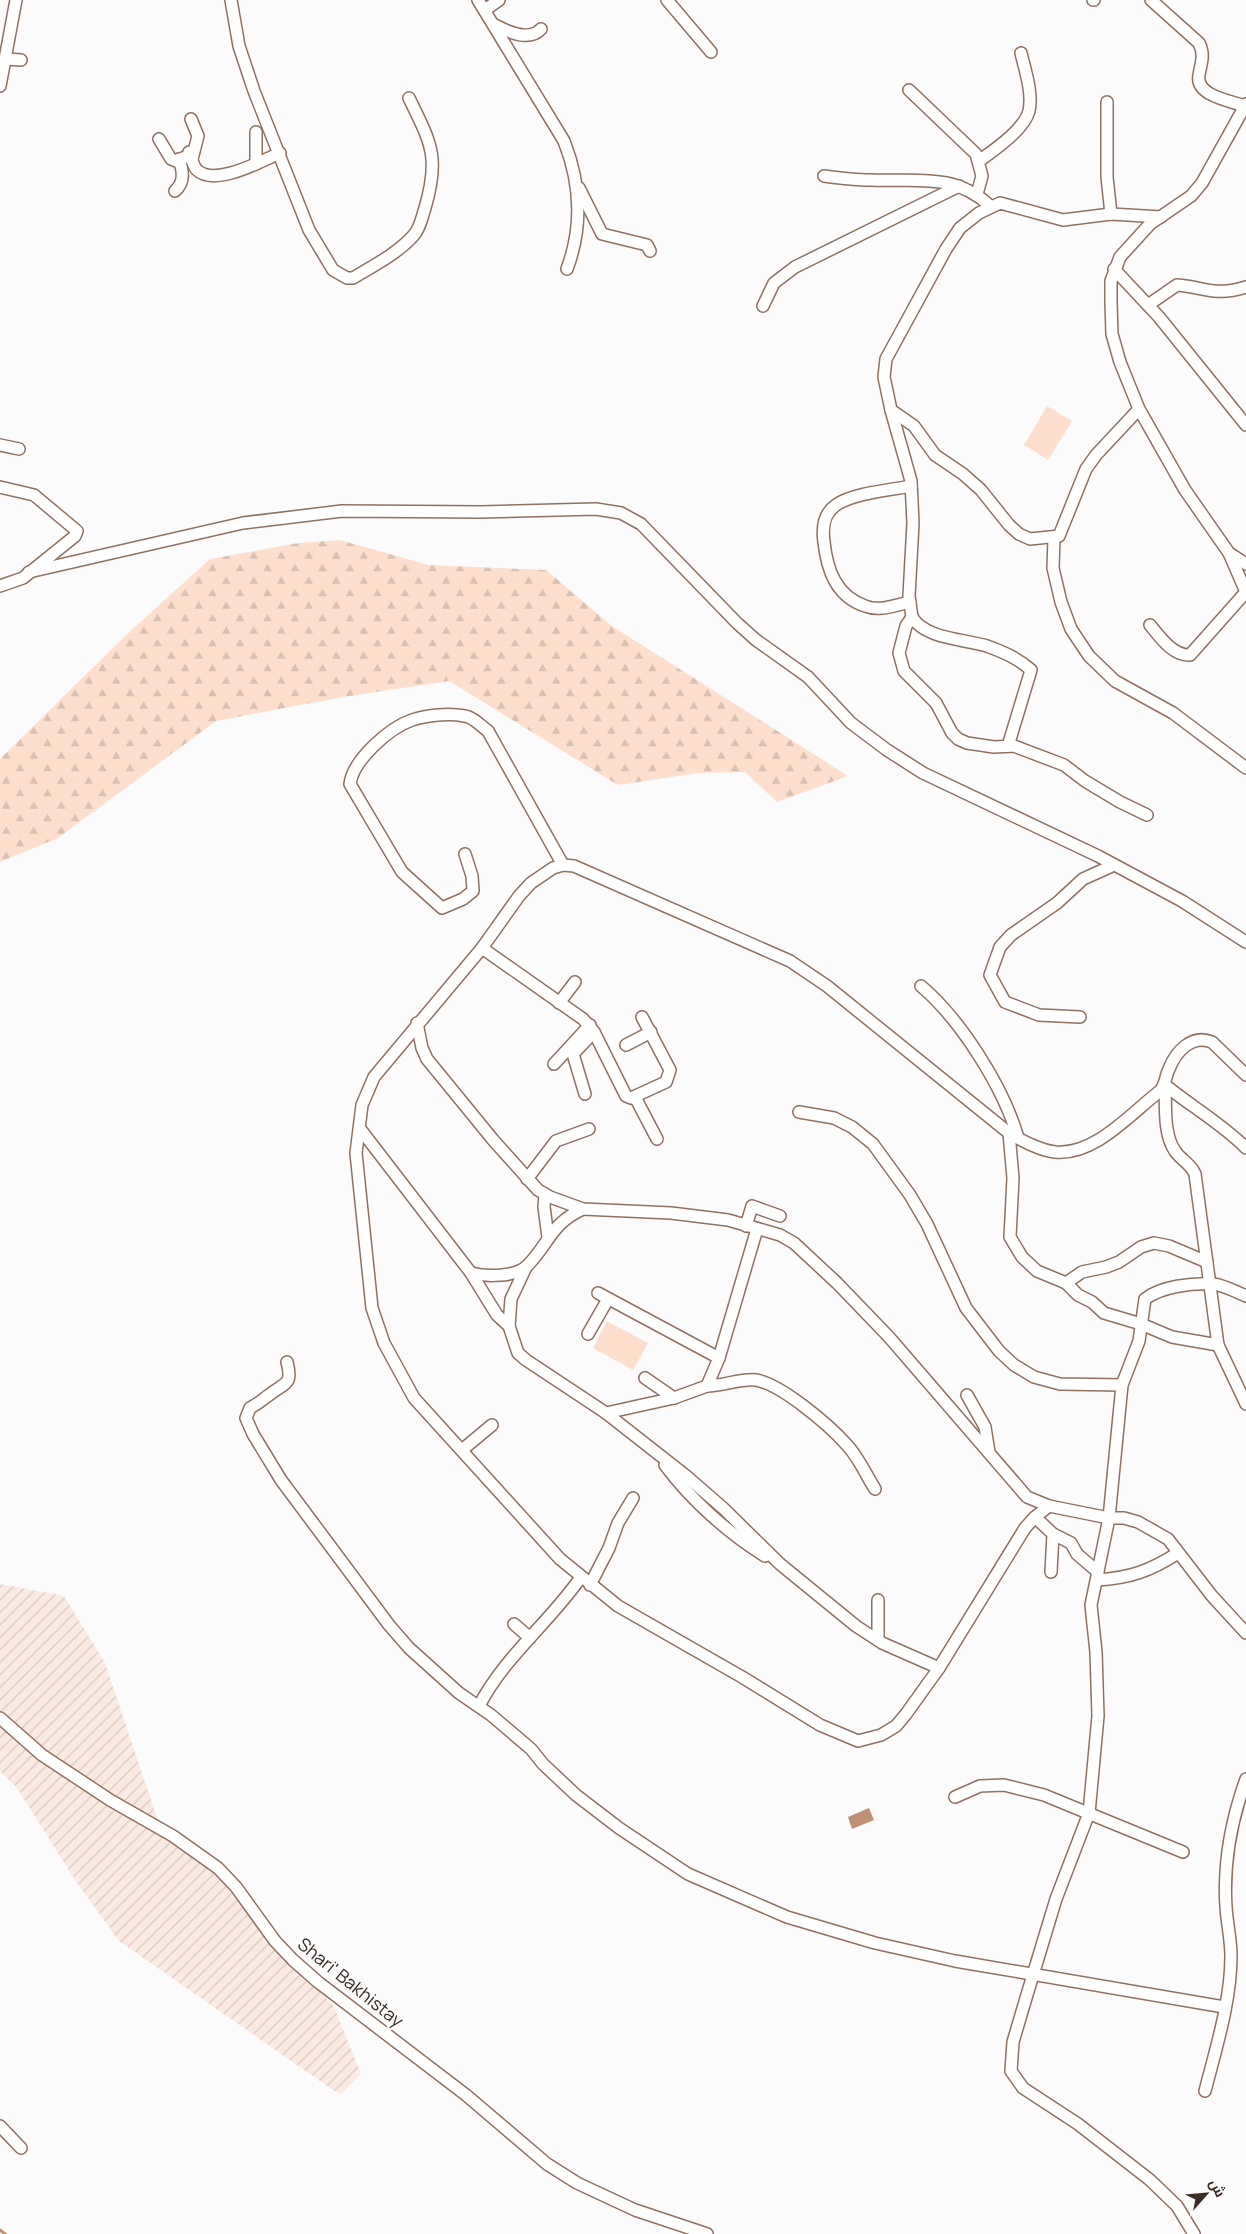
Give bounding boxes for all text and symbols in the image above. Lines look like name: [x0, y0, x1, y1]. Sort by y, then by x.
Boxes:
street label: Shari' Bakhistay: [293, 1932, 409, 2033]
north arrow: [1181, 2169, 1231, 2219]
text: ش: [1205, 2176, 1231, 2200]

